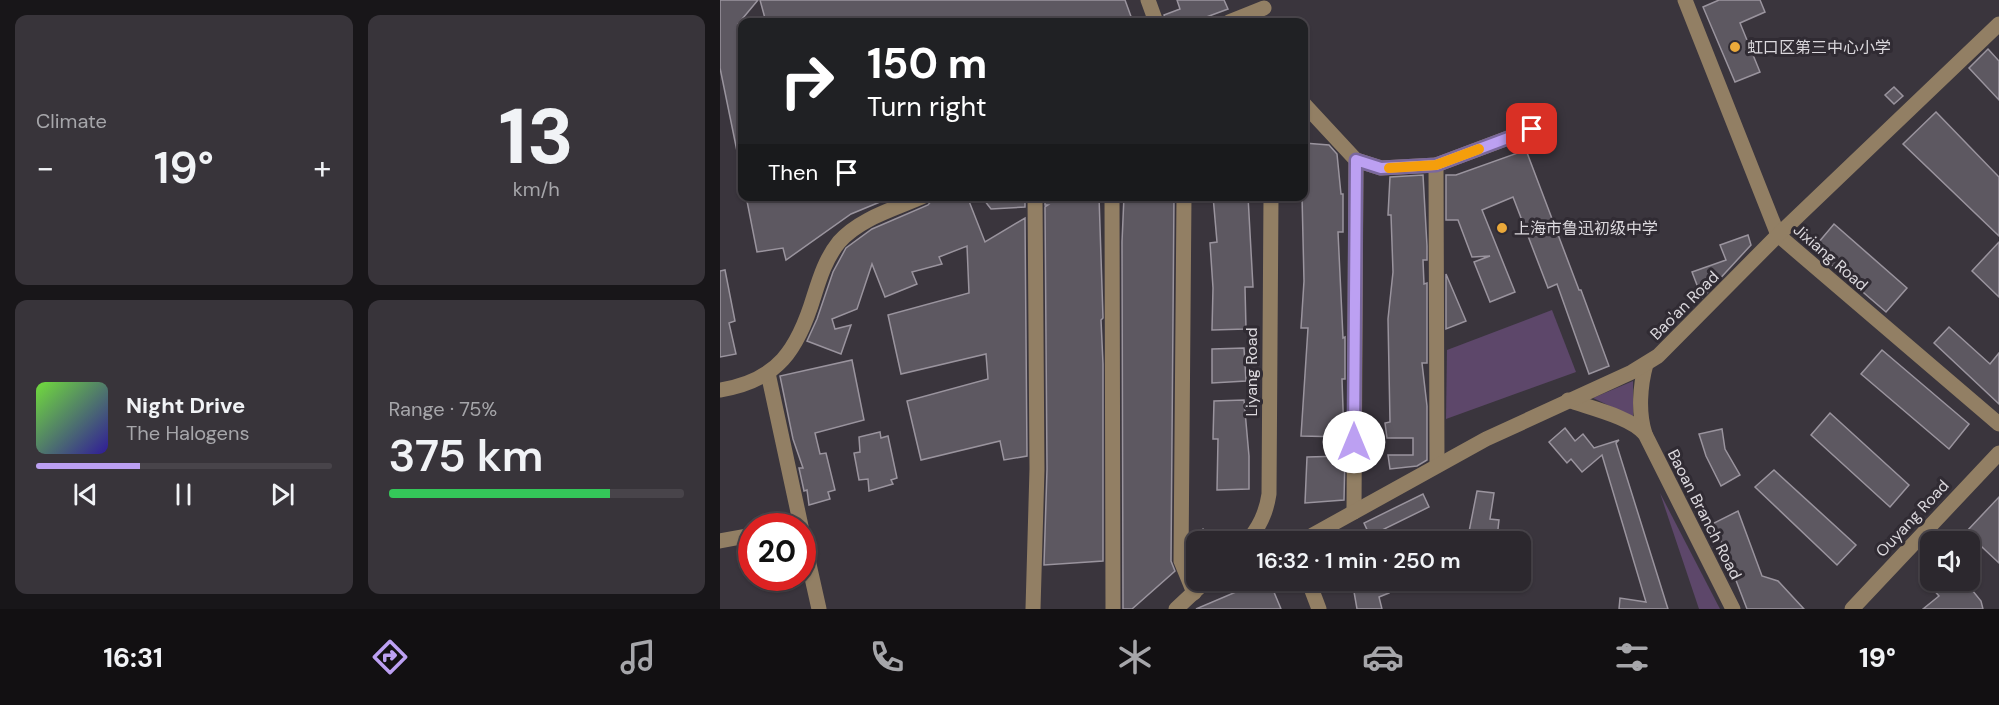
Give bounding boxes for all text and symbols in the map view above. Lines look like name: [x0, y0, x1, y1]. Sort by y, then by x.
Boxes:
text: 150 m: [867, 36, 987, 91]
place label: 虹口区第三中心小学: [1747, 37, 1891, 58]
marker: 虹口区第三中心小学: [1728, 40, 1742, 54]
icon: right: [768, 42, 846, 120]
text: 13: [499, 86, 574, 187]
text: Turn right: [867, 89, 987, 124]
pin: [1506, 103, 1557, 154]
text: Climate: [36, 108, 107, 134]
icon: arrive: [1515, 112, 1548, 145]
text: 19°: [154, 138, 214, 197]
text: −: [36, 146, 54, 189]
text: +: [313, 146, 332, 189]
icon: arrive: [830, 156, 863, 189]
text: Then: [768, 158, 818, 187]
text: km/h: [513, 176, 560, 202]
place label: 上海市鲁迅初级中学: [1514, 218, 1658, 239]
street label: Jixiang Road: [1789, 219, 1872, 295]
marker: 上海市鲁迅初级中学: [1495, 221, 1509, 235]
street label: Bao'an Road: [1645, 266, 1723, 344]
street label: Liyang Road: [1241, 328, 1262, 417]
text: Night Drive: [126, 391, 245, 420]
text: Range · 75%: [389, 396, 497, 422]
position arrow: [1322, 410, 1386, 474]
text: The Halogens: [126, 420, 249, 446]
text: 375 km: [389, 426, 543, 485]
street label: Baoan Branch Road: [1663, 446, 1746, 583]
street label: Ouyang Road: [1871, 475, 1954, 561]
icon: previous: [69, 478, 102, 511]
icon: pause: [167, 478, 200, 511]
icon: next: [266, 478, 299, 511]
speed limit sign: 20: [738, 513, 816, 591]
map controls: [1920, 531, 1980, 591]
button: sound: [1920, 531, 1980, 591]
text: 16:32 · 1 min · 250 m: [1256, 546, 1461, 575]
icon: directions: [369, 636, 411, 678]
icon: music: [617, 636, 659, 678]
icon: phone: [866, 636, 908, 678]
icon: climate: [1114, 636, 1156, 678]
icon: car: [1362, 636, 1404, 678]
icon: filters: [1611, 636, 1653, 678]
text: 16:31: [103, 640, 163, 675]
text: 19°: [1859, 640, 1896, 675]

